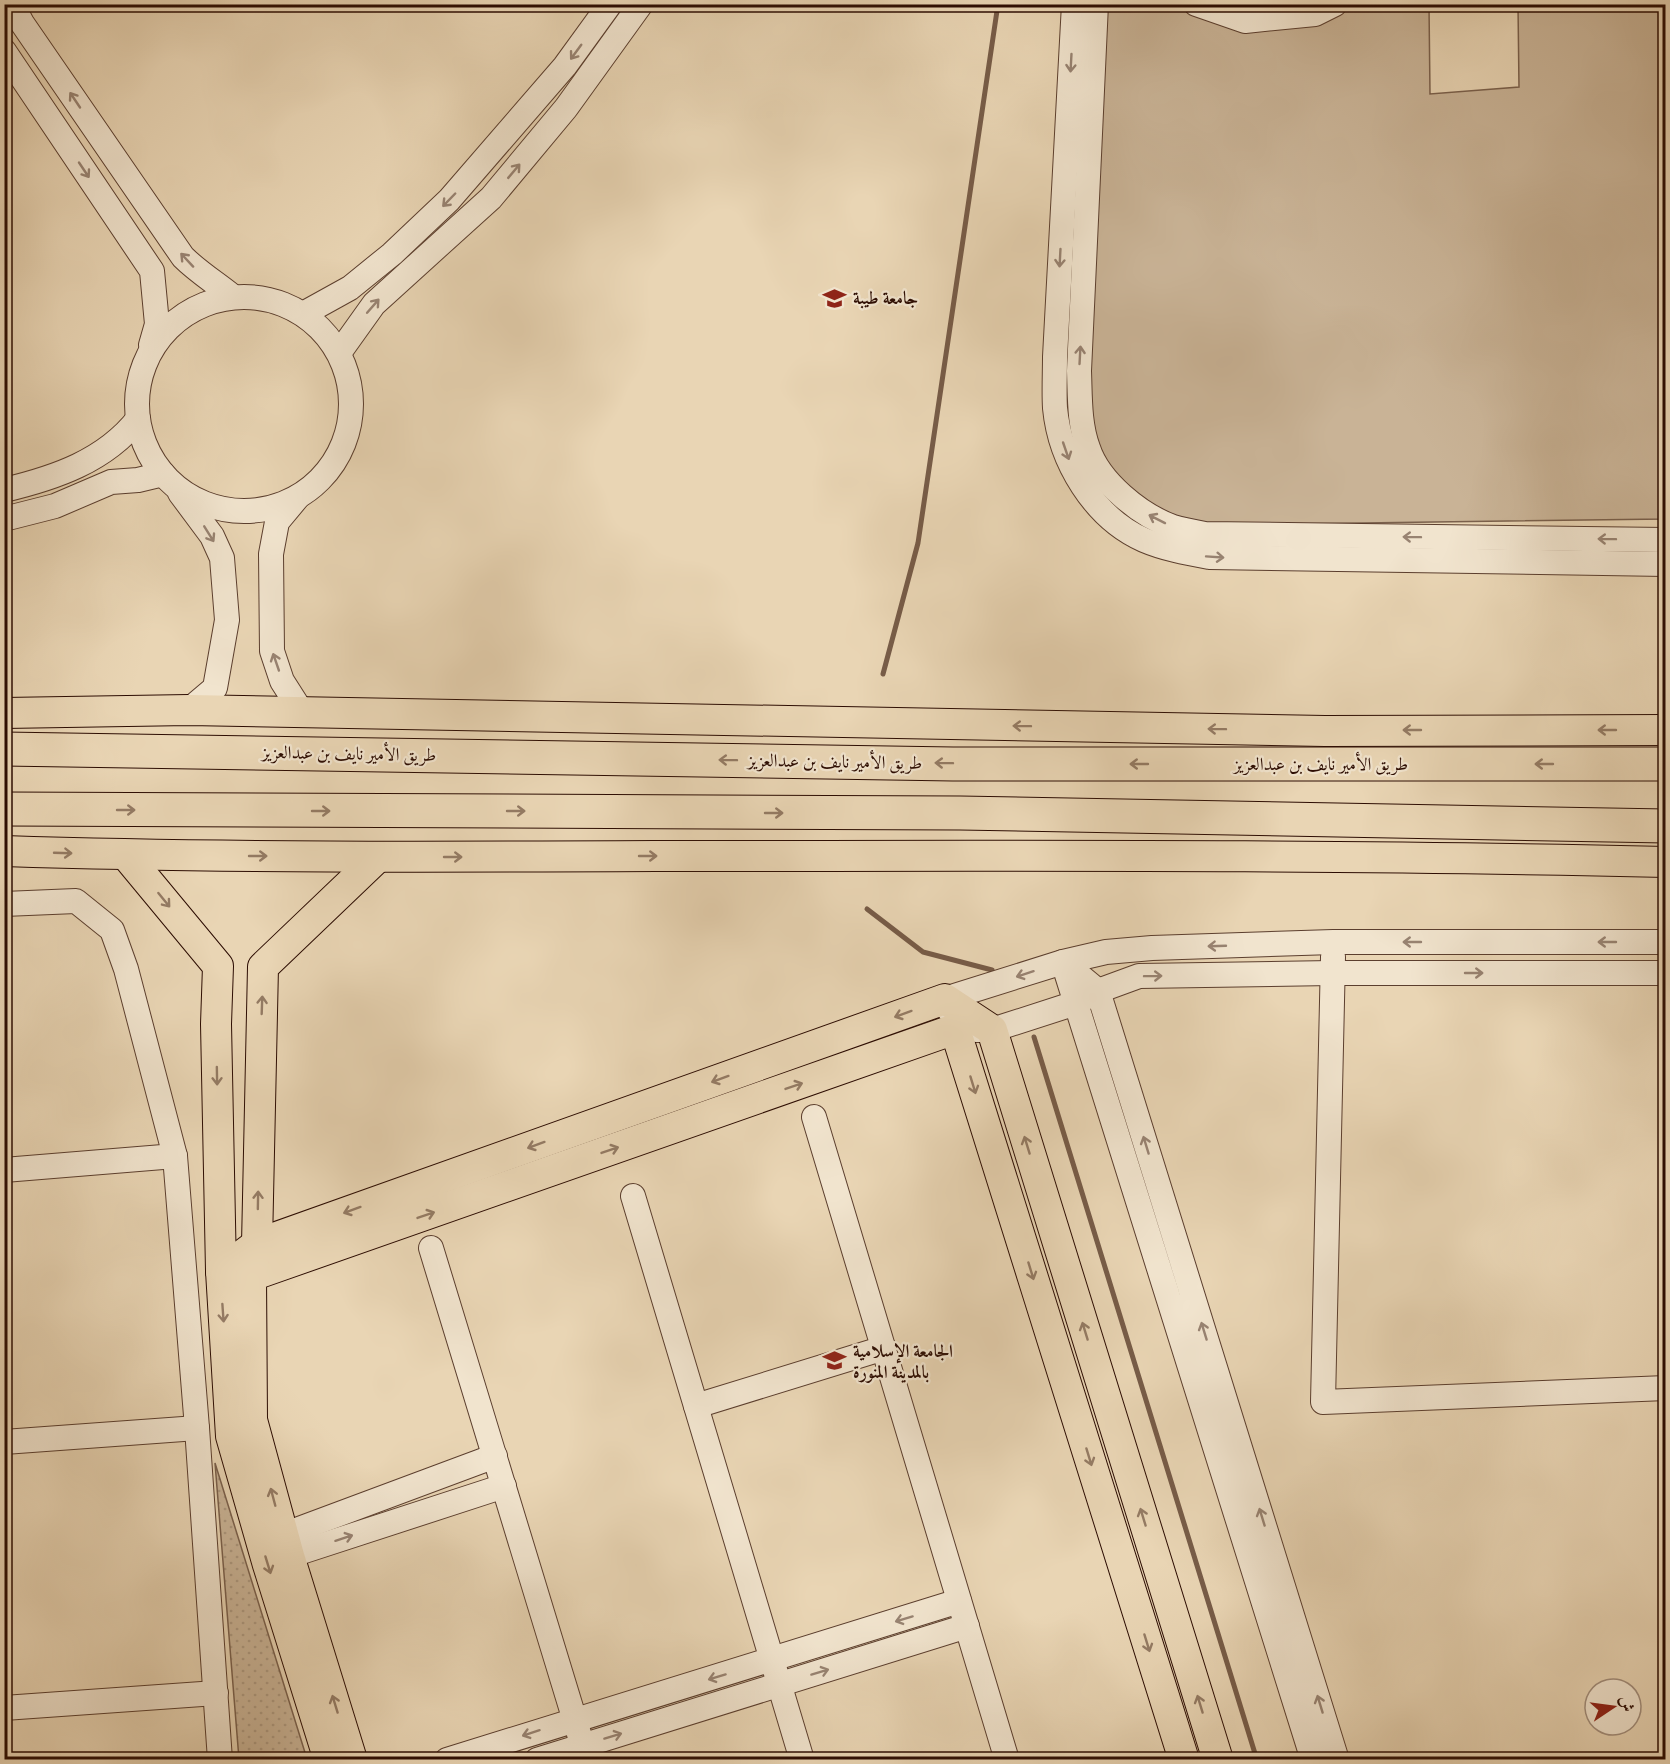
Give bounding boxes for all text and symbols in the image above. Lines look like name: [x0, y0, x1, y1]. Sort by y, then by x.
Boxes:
one-way arrow: [569, 43, 582, 59]
one-way arrow: [1066, 52, 1077, 72]
one-way arrow: [69, 92, 81, 109]
one-way arrow: [78, 161, 90, 177]
one-way arrow: [507, 163, 520, 179]
one-way arrow: [441, 192, 456, 207]
one-way arrow: [1055, 247, 1066, 267]
one-way arrow: [180, 252, 194, 267]
school or university icon: جامعة طيبة: [822, 285, 848, 311]
place label: جامعة طيبة: [853, 288, 918, 309]
one-way arrow: [367, 298, 380, 314]
one-way arrow: [1074, 346, 1085, 366]
one-way arrow: [1061, 441, 1072, 460]
one-way arrow: [1148, 512, 1166, 524]
one-way arrow: [203, 525, 215, 542]
one-way arrow: [1403, 531, 1423, 543]
one-way arrow: [1598, 534, 1618, 545]
one-way arrow: [1205, 551, 1224, 562]
one-way arrow: [269, 653, 280, 672]
one-way arrow: [1013, 720, 1033, 731]
one-way arrow: [1208, 723, 1228, 735]
one-way arrow: [1403, 724, 1423, 736]
one-way arrow: [1598, 724, 1618, 736]
street label: طريق الأمير نايف بن عبدالعزيز: [260, 739, 436, 767]
street label: طريق الأمير نايف بن عبدالعزيز: [746, 747, 922, 775]
street label: طريق الأمير نايف بن عبدالعزيز: [1232, 751, 1408, 776]
one-way arrow: [719, 754, 739, 766]
one-way arrow: [935, 758, 955, 769]
one-way arrow: [1130, 758, 1150, 770]
one-way arrow: [1535, 758, 1555, 770]
one-way arrow: [115, 804, 135, 816]
one-way arrow: [310, 805, 330, 817]
one-way arrow: [505, 806, 525, 817]
one-way arrow: [763, 807, 783, 819]
one-way arrow: [52, 847, 72, 859]
one-way arrow: [247, 850, 267, 862]
one-way arrow: [442, 851, 462, 863]
one-way arrow: [637, 851, 657, 862]
one-way arrow: [157, 892, 170, 908]
one-way arrow: [1403, 936, 1423, 948]
one-way arrow: [1598, 936, 1618, 948]
one-way arrow: [1208, 940, 1228, 951]
one-way arrow: [1464, 967, 1484, 979]
one-way arrow: [1016, 969, 1035, 980]
one-way arrow: [1143, 970, 1163, 981]
one-way arrow: [256, 996, 267, 1016]
one-way arrow: [894, 1009, 913, 1020]
one-way arrow: [211, 1065, 223, 1085]
one-way arrow: [711, 1075, 729, 1086]
one-way arrow: [968, 1075, 979, 1094]
one-way arrow: [784, 1079, 802, 1090]
one-way arrow: [1021, 1136, 1032, 1155]
one-way arrow: [1139, 1136, 1150, 1155]
one-way arrow: [527, 1140, 546, 1151]
one-way arrow: [600, 1144, 618, 1155]
one-way arrow: [252, 1190, 264, 1210]
one-way arrow: [343, 1206, 362, 1217]
one-way arrow: [416, 1208, 434, 1219]
one-way arrow: [1026, 1261, 1037, 1280]
one-way arrow: [218, 1302, 229, 1322]
one-way arrow: [1079, 1322, 1090, 1341]
one-way arrow: [1197, 1322, 1208, 1341]
place label: الجامعة الإسلامية بالمدينة المنورة: [853, 1341, 953, 1383]
school or university icon: الجامعة الإسلامية بالمدينة المنورة: [822, 1348, 848, 1374]
one-way arrow: [1084, 1447, 1095, 1466]
one-way arrow: [266, 1488, 278, 1507]
one-way arrow: [1137, 1508, 1148, 1527]
one-way arrow: [1255, 1508, 1266, 1527]
one-way arrow: [334, 1532, 353, 1543]
one-way arrow: [263, 1555, 274, 1574]
one-way arrow: [895, 1614, 914, 1625]
one-way arrow: [1143, 1633, 1154, 1652]
one-way arrow: [810, 1666, 829, 1677]
one-way arrow: [708, 1672, 727, 1683]
north arrow: [1583, 1677, 1643, 1737]
text: ش: [1616, 1694, 1638, 1714]
one-way arrow: [329, 1695, 340, 1714]
one-way arrow: [1194, 1695, 1205, 1714]
one-way arrow: [1313, 1695, 1324, 1714]
one-way arrow: [522, 1728, 541, 1739]
one-way arrow: [603, 1730, 622, 1741]

